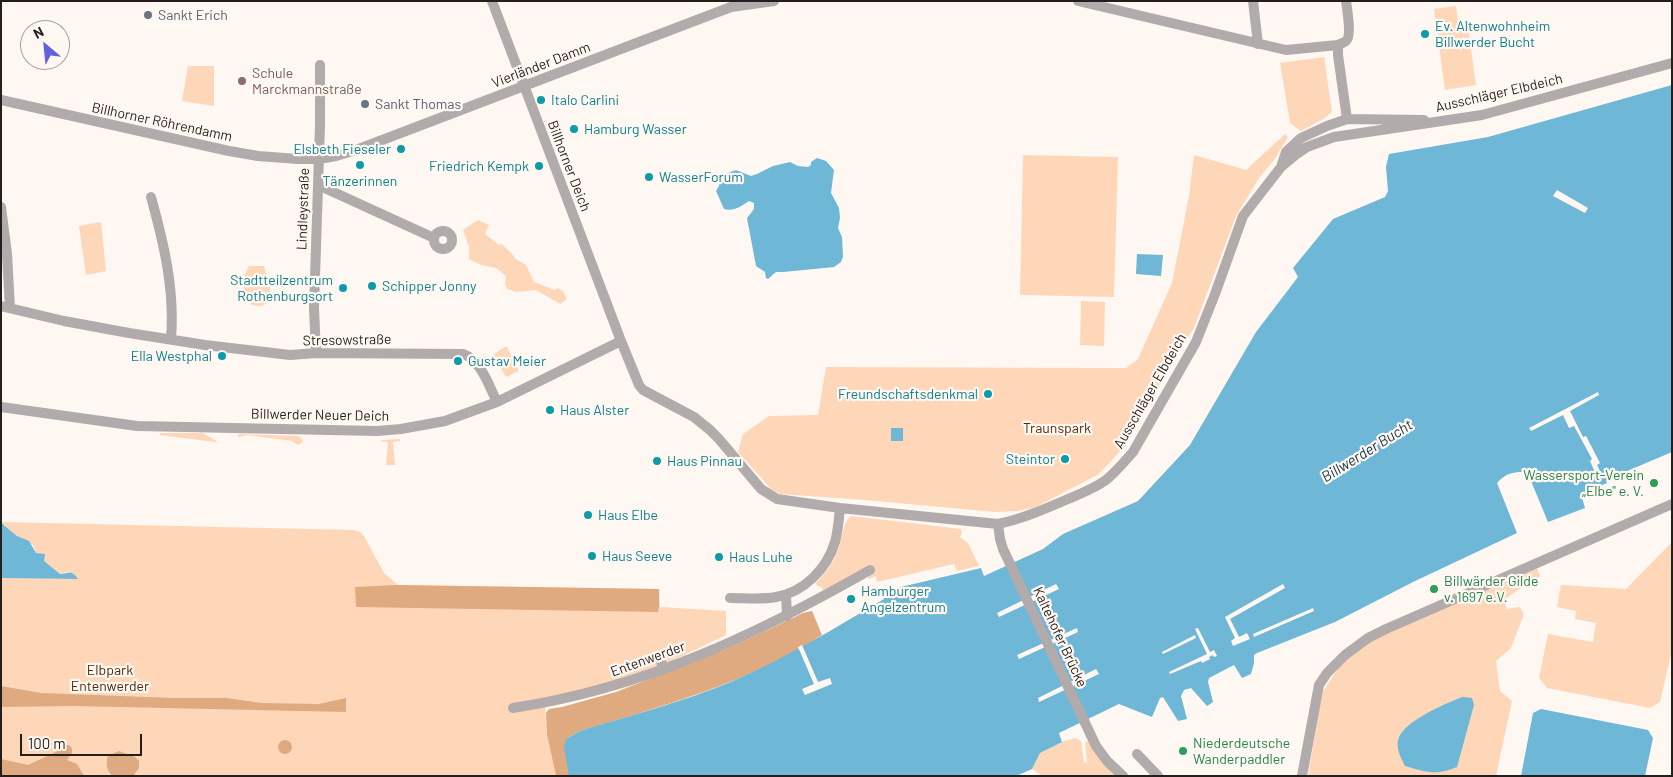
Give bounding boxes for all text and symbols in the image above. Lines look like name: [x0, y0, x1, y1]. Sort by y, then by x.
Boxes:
place label: Sankt Erich: [158, 7, 228, 23]
marker: Sankt Erich: [142, 9, 154, 21]
place label: Ev. Altenwohnheim Billwerder Bucht: [1435, 18, 1550, 50]
north arrow: [20, 20, 70, 70]
text: N: [30, 23, 46, 42]
marker: Ev. Altenwohnheim Billwerder Bucht: [1419, 28, 1431, 40]
street label: Vierländer Damm: [489, 39, 593, 91]
place label: Schule Marckmannstraße: [252, 65, 362, 98]
street label: Ausschläger Elbdeich: [1434, 70, 1564, 116]
marker: Schule Marckmannstraße: [236, 75, 248, 87]
place label: Italo Carlini: [551, 92, 619, 108]
marker: Italo Carlini: [535, 94, 547, 106]
place label: Sankt Thomas: [375, 96, 461, 112]
marker: Sankt Thomas: [359, 98, 371, 110]
street label: Billhorner Röhrendamm: [90, 99, 234, 145]
street label: Billhorner Deich: [544, 118, 594, 214]
place label: Hamburg Wasser: [584, 121, 687, 137]
marker: Hamburg Wasser: [568, 123, 580, 135]
place label: Elsbeth Fieseler: [293, 141, 391, 157]
marker: Elsbeth Fieseler: [395, 143, 407, 155]
place label: Friedrich Kempk: [429, 158, 529, 174]
marker: Tänzerinnen: [354, 159, 366, 171]
marker: Friedrich Kempk: [533, 160, 545, 172]
street label: Lindleystraße: [293, 168, 313, 250]
place label: WasserForum: [659, 169, 743, 185]
marker: WasserForum: [643, 171, 655, 183]
place label: Tänzerinnen: [323, 173, 397, 189]
place label: Stadtteilzentrum Rothenburgsort: [230, 272, 333, 304]
place label: Schipper Jonny: [382, 278, 476, 294]
marker: Schipper Jonny: [366, 280, 378, 292]
marker: Stadtteilzentrum Rothenburgsort: [337, 282, 349, 294]
street label: Ausschläger Elbdeich: [1110, 330, 1190, 452]
street label: Stresowstraße: [303, 331, 391, 349]
place label: Ella Westphal: [131, 348, 212, 364]
marker: Ella Westphal: [216, 350, 228, 362]
place label: Gustav Meier: [468, 353, 546, 369]
marker: Gustav Meier: [452, 355, 464, 367]
place label: Freundschaftsdenkmal: [838, 386, 978, 402]
marker: Freundschaftsdenkmal: [982, 388, 994, 400]
place label: Haus Alster: [560, 402, 629, 418]
marker: Haus Alster: [544, 404, 556, 416]
street label: Billwerder Neuer Deich: [251, 405, 389, 425]
water label: Billwerder Bucht: [1318, 416, 1416, 486]
park label: Traunspark: [1023, 420, 1091, 436]
place label: Steintor: [1006, 451, 1055, 467]
place label: Haus Pinnau: [667, 453, 742, 469]
marker: Steintor: [1059, 453, 1071, 465]
marker: Haus Pinnau: [651, 455, 663, 467]
place label: Wassersport-Verein „Elbe" e. V.: [1523, 467, 1644, 500]
marker: Wassersport-Verein „Elbe" e. V.: [1648, 477, 1660, 489]
place label: Haus Elbe: [598, 507, 658, 523]
marker: Haus Elbe: [582, 509, 594, 521]
place label: Haus Seeve: [602, 548, 672, 564]
place label: Haus Luhe: [729, 549, 793, 565]
marker: Haus Seeve: [586, 550, 598, 562]
marker: Haus Luhe: [713, 551, 725, 563]
place label: Billwärder Gilde v. 1697 e.V.: [1444, 573, 1538, 606]
place label: Hamburger Angelzentrum: [861, 583, 946, 616]
marker: Billwärder Gilde v. 1697 e.V.: [1428, 583, 1440, 595]
street label: Kaltehofer Brücke: [1029, 584, 1091, 690]
marker: Hamburger Angelzentrum: [845, 593, 857, 605]
street label: Entenwerder: [608, 638, 688, 680]
park label: Elbpark Entenwerder: [71, 662, 149, 694]
scale bar: [22, 724, 145, 756]
text: 100 m: [28, 734, 66, 752]
place label: Niederdeutsche Wanderpaddler: [1193, 735, 1290, 768]
marker: Niederdeutsche Wanderpaddler: [1177, 745, 1189, 757]

